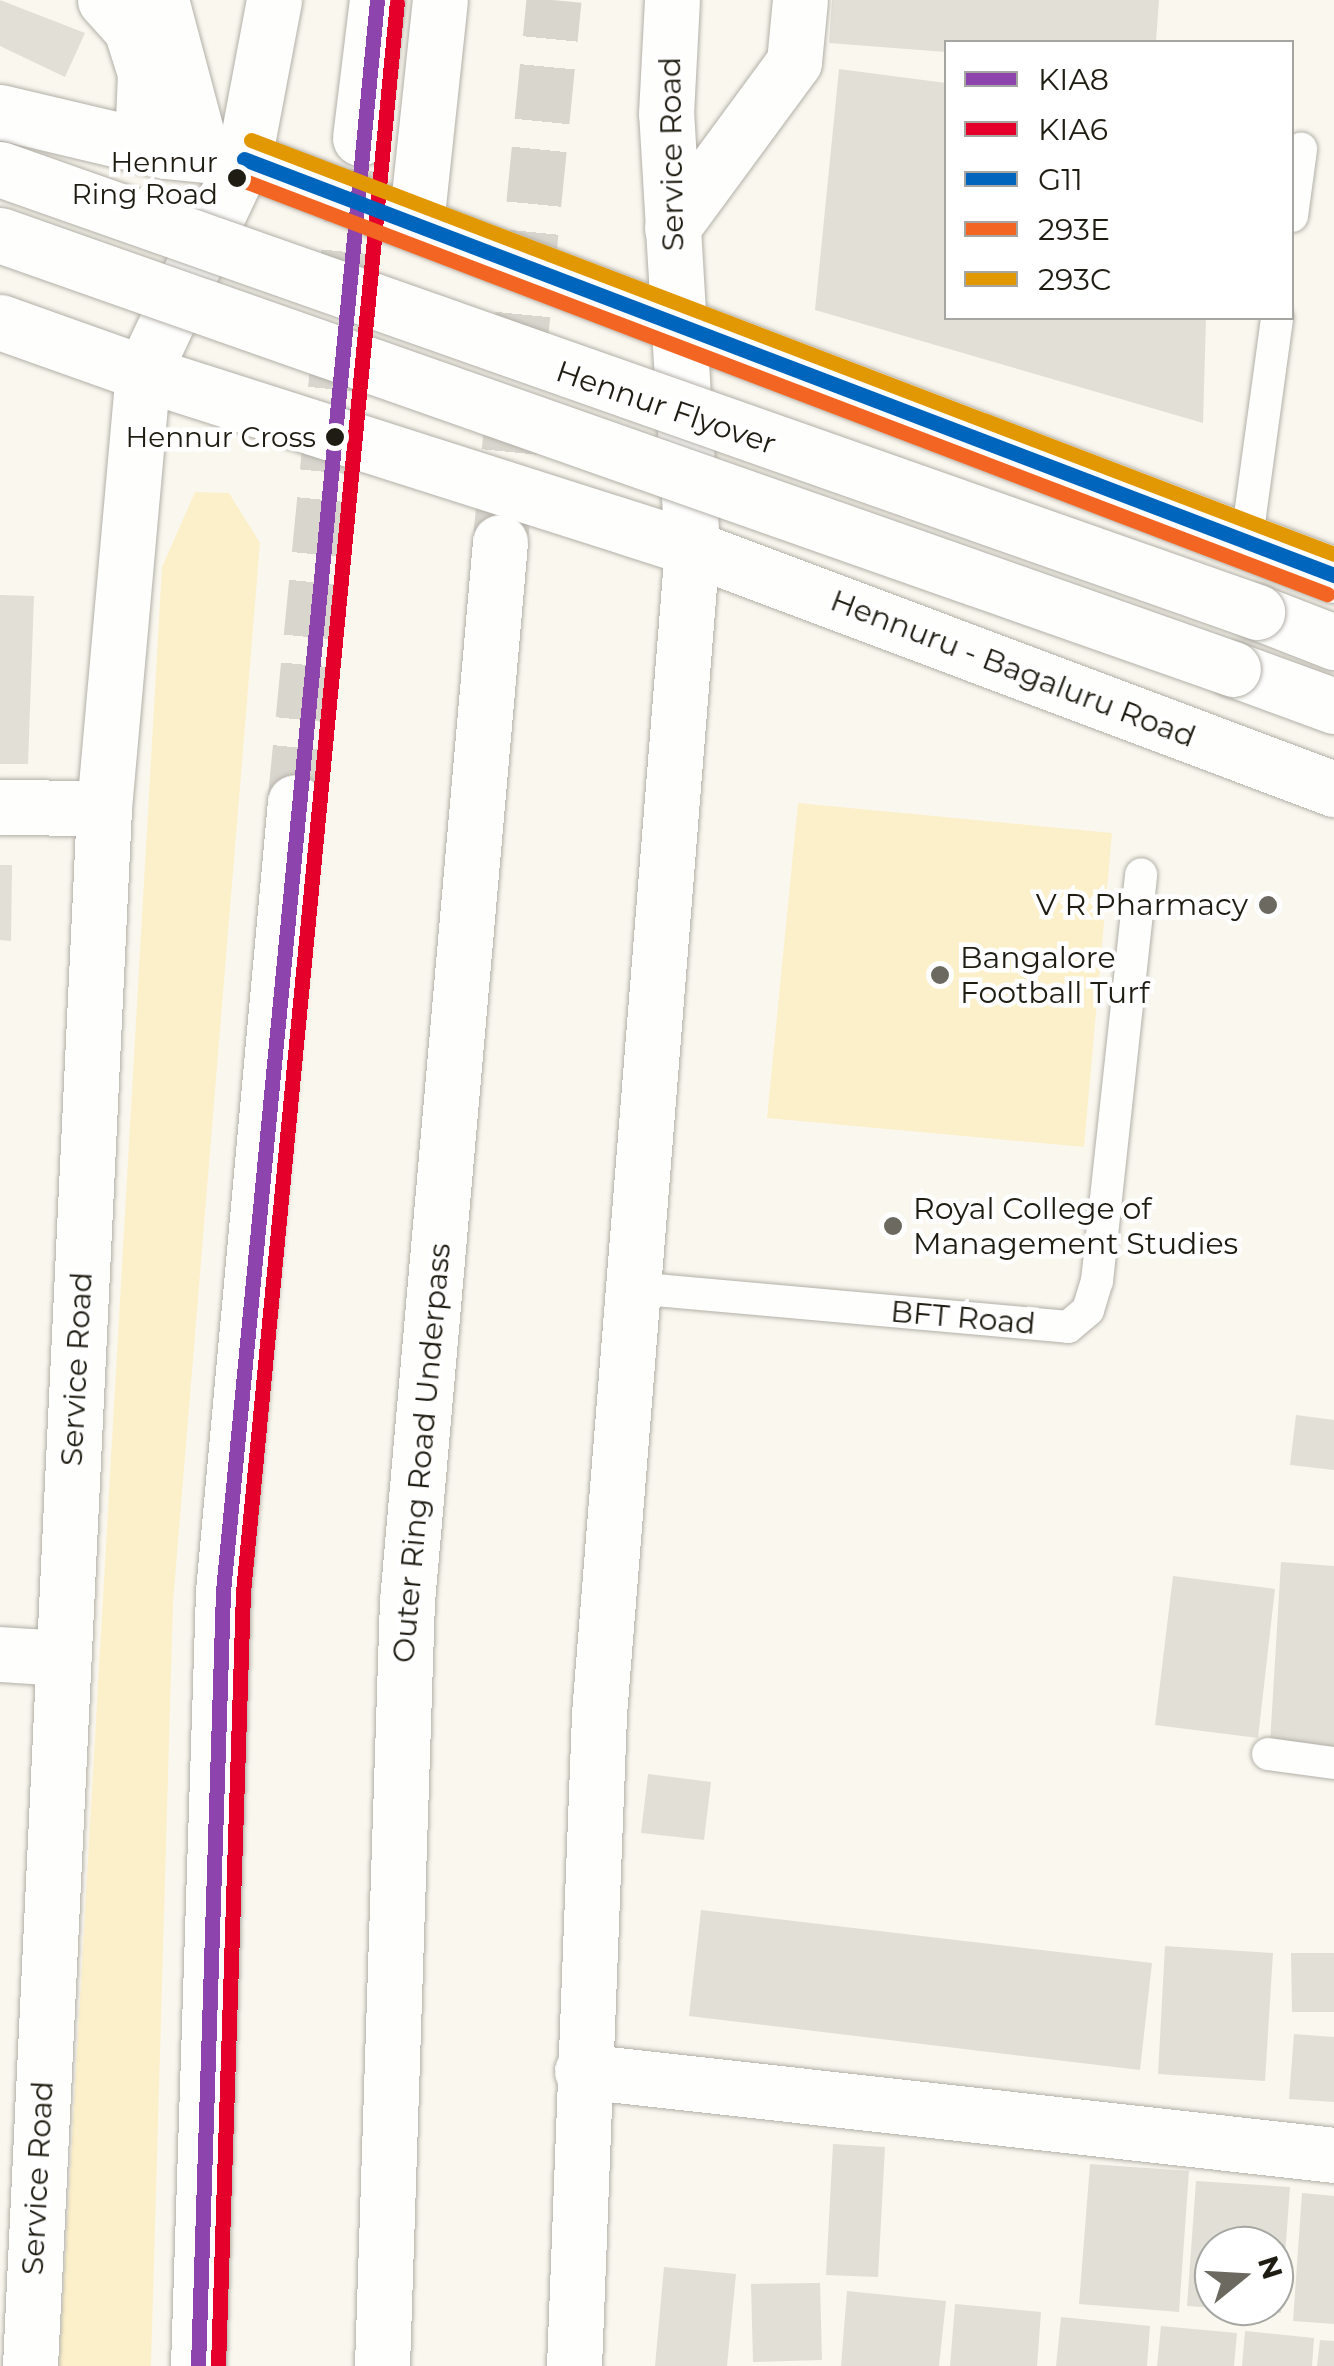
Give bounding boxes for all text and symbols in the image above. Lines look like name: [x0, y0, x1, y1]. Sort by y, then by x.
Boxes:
legend: [944, 40, 1294, 320]
street label: Service Road: [652, 56, 692, 252]
text: KIA8: [1038, 61, 1109, 98]
text: KIA6: [1038, 111, 1108, 148]
place label: Hennur Ring Road: [72, 145, 218, 211]
text: G11: [1038, 161, 1083, 198]
marker: Hennur Ring Road: [227, 168, 247, 188]
text: 293E: [1038, 211, 1110, 248]
text: 293C: [1038, 261, 1111, 298]
street label: Hennur Flyover: [551, 354, 781, 462]
place label: Hennur Cross: [125, 420, 316, 454]
marker: Hennur Cross: [325, 427, 345, 447]
street label: Hennuru - Bagaluru Road: [825, 583, 1201, 755]
place label: V R Pharmacy: [1036, 887, 1248, 923]
marker: V R Pharmacy: [1257, 894, 1279, 916]
place label: Bangalore Football Turf: [960, 940, 1149, 1010]
marker: Bangalore Football Turf: [929, 964, 951, 986]
place label: Royal College of Management Studies: [913, 1191, 1238, 1262]
marker: Royal College of Management Studies: [882, 1215, 904, 1237]
street label: Outer Ring Road Underpass: [386, 1242, 458, 1664]
street label: Service Road: [54, 1271, 100, 1467]
street label: BFT Road: [889, 1294, 1037, 1342]
street label: Service Road: [15, 2080, 61, 2276]
north arrow: [1194, 2226, 1294, 2326]
text: N: [1251, 2251, 1290, 2283]

